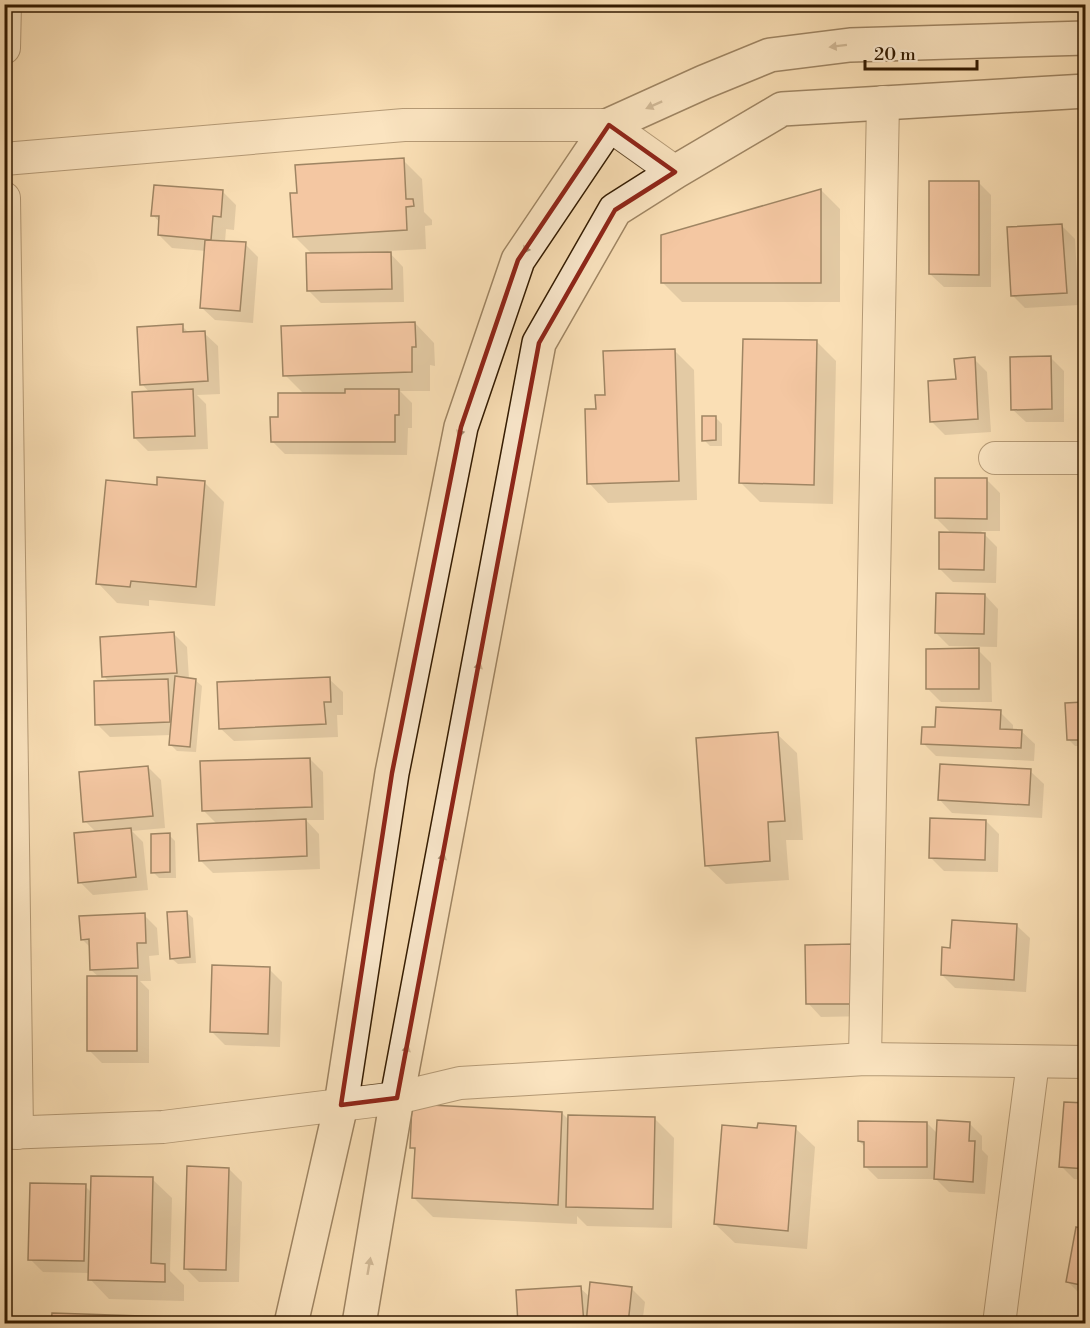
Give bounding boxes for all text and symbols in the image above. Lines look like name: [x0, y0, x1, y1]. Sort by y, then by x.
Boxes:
scale bar: [865, 33, 978, 71]
one-way arrow: [829, 42, 848, 51]
text: 20 m: [874, 43, 916, 66]
one-way arrow: [645, 100, 662, 109]
one-way arrow: [523, 238, 534, 254]
one-way arrow: [456, 420, 466, 438]
one-way arrow: [473, 660, 482, 679]
one-way arrow: [438, 852, 447, 871]
one-way arrow: [402, 1043, 411, 1062]
one-way arrow: [364, 1256, 373, 1275]

